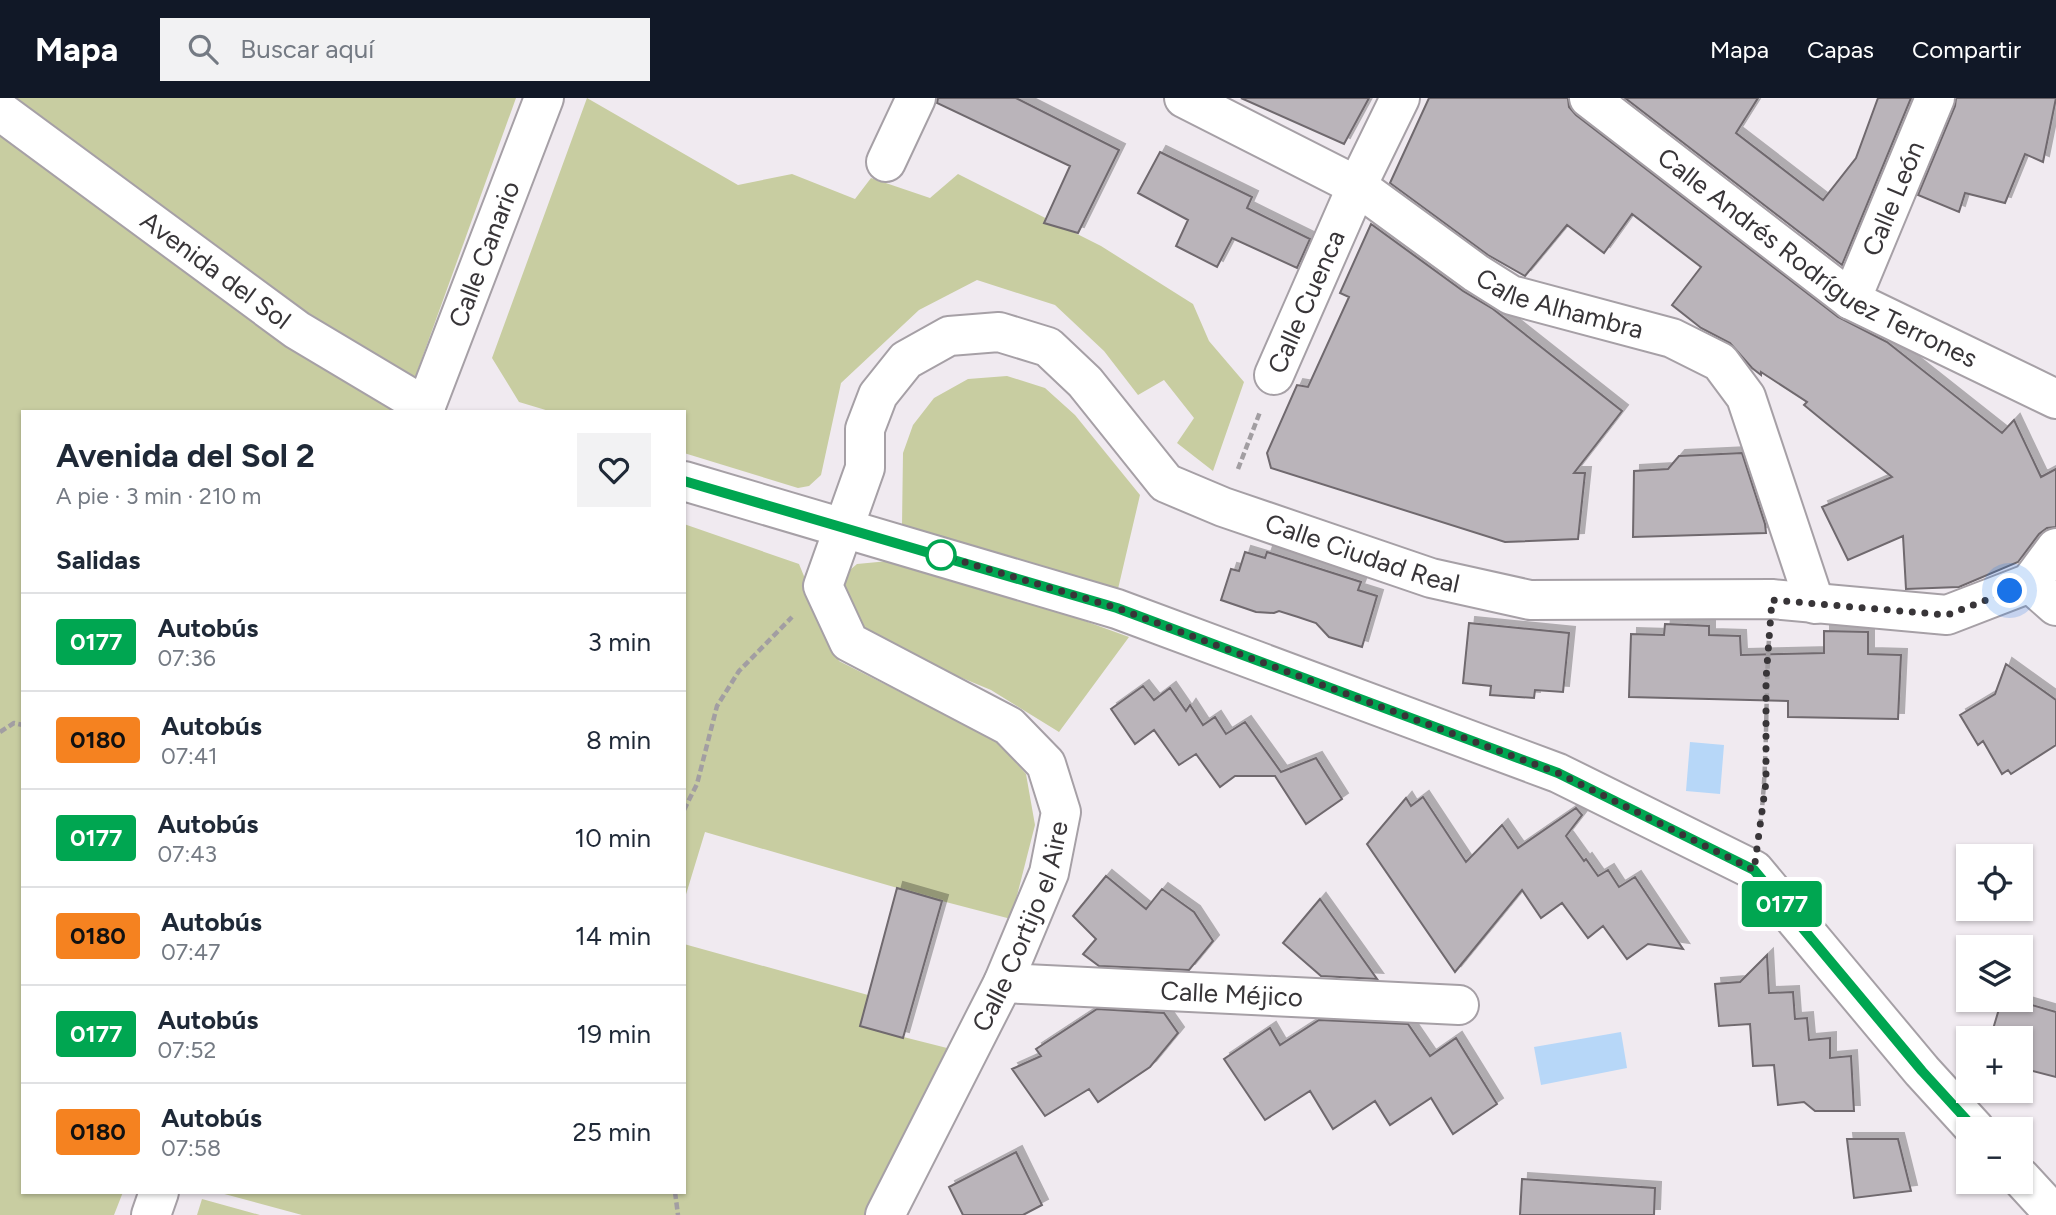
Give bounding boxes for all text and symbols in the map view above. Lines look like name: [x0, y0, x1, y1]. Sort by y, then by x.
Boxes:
search box: [160, 18, 650, 81]
text: Mapa: [35, 30, 118, 69]
icon: search: [184, 30, 222, 68]
text: Buscar aquí: [240, 33, 374, 65]
text: Mapa: [1710, 35, 1769, 64]
text: Capas: [1807, 35, 1874, 64]
text: Compartir: [1912, 35, 2021, 64]
street label: Calle León: [1855, 136, 1931, 261]
street label: Calle Andrés Rodríguez Terrones: [1651, 141, 1982, 375]
street label: Calle Canario: [442, 177, 527, 332]
street label: Avenida del Sol: [134, 204, 297, 336]
street label: Calle Cuenca: [1261, 225, 1352, 378]
street label: Calle Alhambra: [1470, 261, 1647, 346]
button: heart: [577, 433, 651, 507]
text: Avenida del Sol 2: [56, 436, 315, 475]
text: A pie · 3 min · 210 m: [56, 482, 261, 510]
street label: Calle Ciudad Real: [1261, 507, 1463, 600]
unlabelled marker: [926, 540, 956, 570]
text: Salidas: [56, 544, 140, 576]
your location: [1992, 573, 2027, 608]
text: Autobús: [157, 612, 258, 644]
text: 3 min: [588, 626, 651, 658]
text: 0177: [70, 627, 122, 656]
text: 07:36: [157, 644, 216, 672]
text: Autobús: [161, 710, 262, 742]
text: 8 min: [586, 724, 651, 756]
text: 0180: [70, 725, 126, 754]
text: 07:41: [161, 742, 218, 770]
text: Autobús: [157, 808, 258, 840]
street label: Calle Cortijo el Aire: [965, 818, 1075, 1037]
text: 10 min: [575, 822, 651, 854]
text: 0177: [70, 823, 122, 852]
text: 07:43: [157, 840, 217, 868]
map controls: [1956, 844, 2033, 1194]
button: locate: [1956, 844, 2033, 921]
line badge: 0177: [1733, 881, 1831, 927]
text: 0177: [1756, 889, 1808, 918]
text: Autobús: [161, 906, 262, 938]
text: 14 min: [575, 920, 651, 952]
text: 0180: [70, 921, 126, 950]
button: layers: [1956, 935, 2033, 1012]
text: 07:47: [161, 938, 220, 966]
street label: Calle Méjico: [1160, 975, 1304, 1013]
text: Autobús: [157, 1004, 258, 1036]
text: 19 min: [576, 1018, 651, 1050]
text: 0177: [70, 1019, 122, 1048]
button: +: [1956, 1026, 2033, 1103]
text: 07:52: [157, 1036, 216, 1064]
text: Autobús: [161, 1102, 262, 1134]
text: 25 min: [572, 1116, 651, 1148]
text: 0180: [70, 1117, 126, 1146]
button: −: [1956, 1117, 2033, 1194]
text: 07:58: [161, 1134, 221, 1162]

